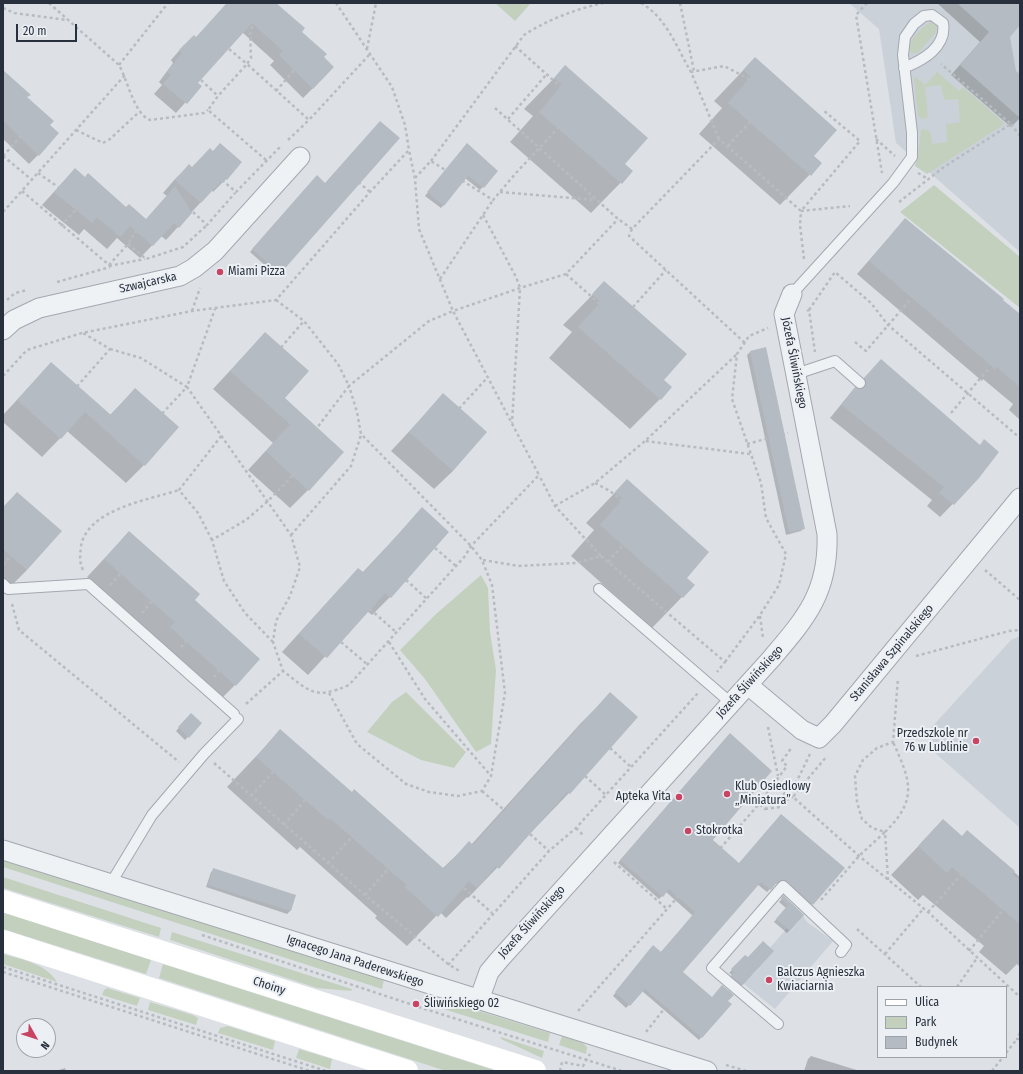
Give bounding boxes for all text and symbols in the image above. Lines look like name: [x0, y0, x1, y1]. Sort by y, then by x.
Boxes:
scale bar: [18, 16, 79, 42]
text: 20 m: [23, 24, 47, 38]
place label: Miami Pizza: [228, 265, 285, 279]
marker: Miami Pizza: [215, 267, 225, 277]
street label: Szwajcarska: [118, 269, 178, 297]
street label: Józefa Śliwińskiego: [778, 316, 810, 410]
street label: Stanisława Szpinalskiego: [847, 602, 937, 704]
street label: Józefa Śliwińskiego: [714, 643, 786, 721]
place label: Przedszkole nr 76 w Lublinie: [897, 727, 968, 755]
marker: Przedszkole nr 76 w Lublinie: [971, 736, 981, 746]
place label: Klub Osiedlowy „Miniatura”: [735, 780, 811, 808]
marker: Klub Osiedlowy „Miniatura”: [722, 789, 732, 799]
place label: Apteka Vita: [616, 790, 671, 804]
marker: Apteka Vita: [674, 792, 684, 802]
place label: Stokrotka: [696, 824, 743, 838]
marker: Stokrotka: [683, 826, 693, 836]
street label: Józefa Śliwińskiego: [496, 883, 568, 961]
street label: Ignacego Jana Paderewskiego: [285, 932, 425, 990]
place label: Balczus Agnieszka Kwiaciarnia: [777, 966, 865, 994]
street label: Choiny: [251, 974, 287, 998]
marker: Balczus Agnieszka Kwiaciarnia: [764, 975, 774, 985]
legend: [877, 986, 1007, 1058]
text: Ulica: [915, 995, 939, 1009]
place label: Śliwińskiego 02: [424, 997, 499, 1011]
marker: Śliwińskiego 02: [411, 999, 421, 1009]
text: Park: [915, 1015, 936, 1029]
north arrow: [16, 1018, 56, 1058]
text: Budynek: [915, 1035, 957, 1049]
text: N: [38, 1039, 52, 1052]

